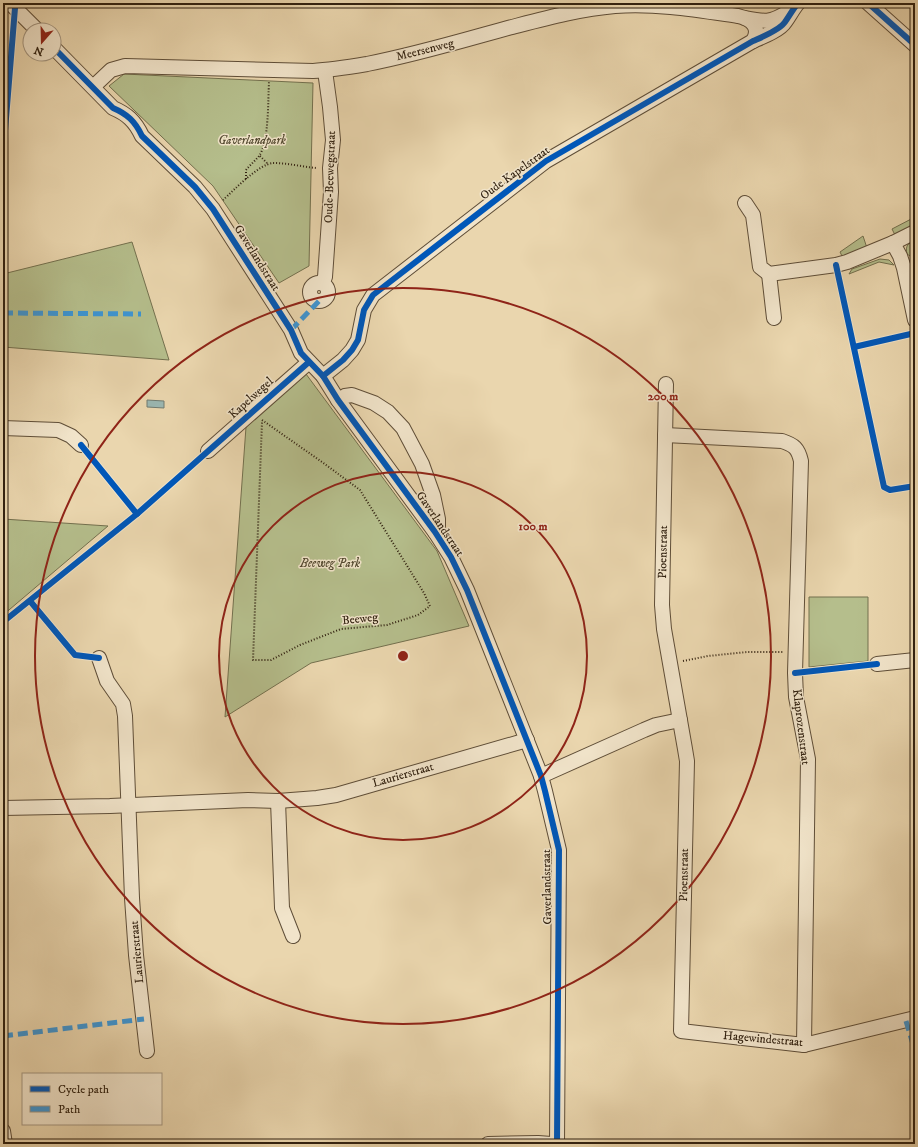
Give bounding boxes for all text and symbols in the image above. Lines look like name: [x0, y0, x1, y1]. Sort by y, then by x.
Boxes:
north arrow: [22, 22, 62, 62]
street label: Meersenweg: [395, 36, 456, 64]
text: N: [32, 42, 46, 59]
street label: Oude-Beewegstraat: [321, 130, 339, 223]
park label: Gaverlandpark: [218, 133, 286, 148]
street label: Oude Kapelstraat: [477, 143, 553, 203]
street label: Gaverlandstraat: [231, 222, 283, 294]
street label: Kapelwegel: [226, 374, 277, 422]
text: 200 m: [648, 389, 678, 404]
street label: Gaverlandstraat: [413, 489, 467, 560]
text: 100 m: [519, 519, 547, 534]
street label: Pioenstraat: [655, 525, 671, 579]
park label: Beeweg Park: [299, 556, 360, 571]
street label: Beeweg: [341, 610, 379, 628]
centre of rings: [396, 649, 410, 663]
street label: Klaprozenstraat: [789, 688, 813, 766]
street label: Laurierstraat: [371, 759, 435, 791]
street label: Pioenstraat: [676, 848, 692, 902]
street label: Gaverlandstraat: [539, 849, 555, 925]
street label: Laurierstraat: [127, 920, 147, 984]
street label: Hagewindestraat: [722, 1028, 804, 1050]
legend: [22, 1073, 162, 1125]
text: Cycle path: [58, 1082, 110, 1097]
text: Path: [58, 1102, 81, 1117]

